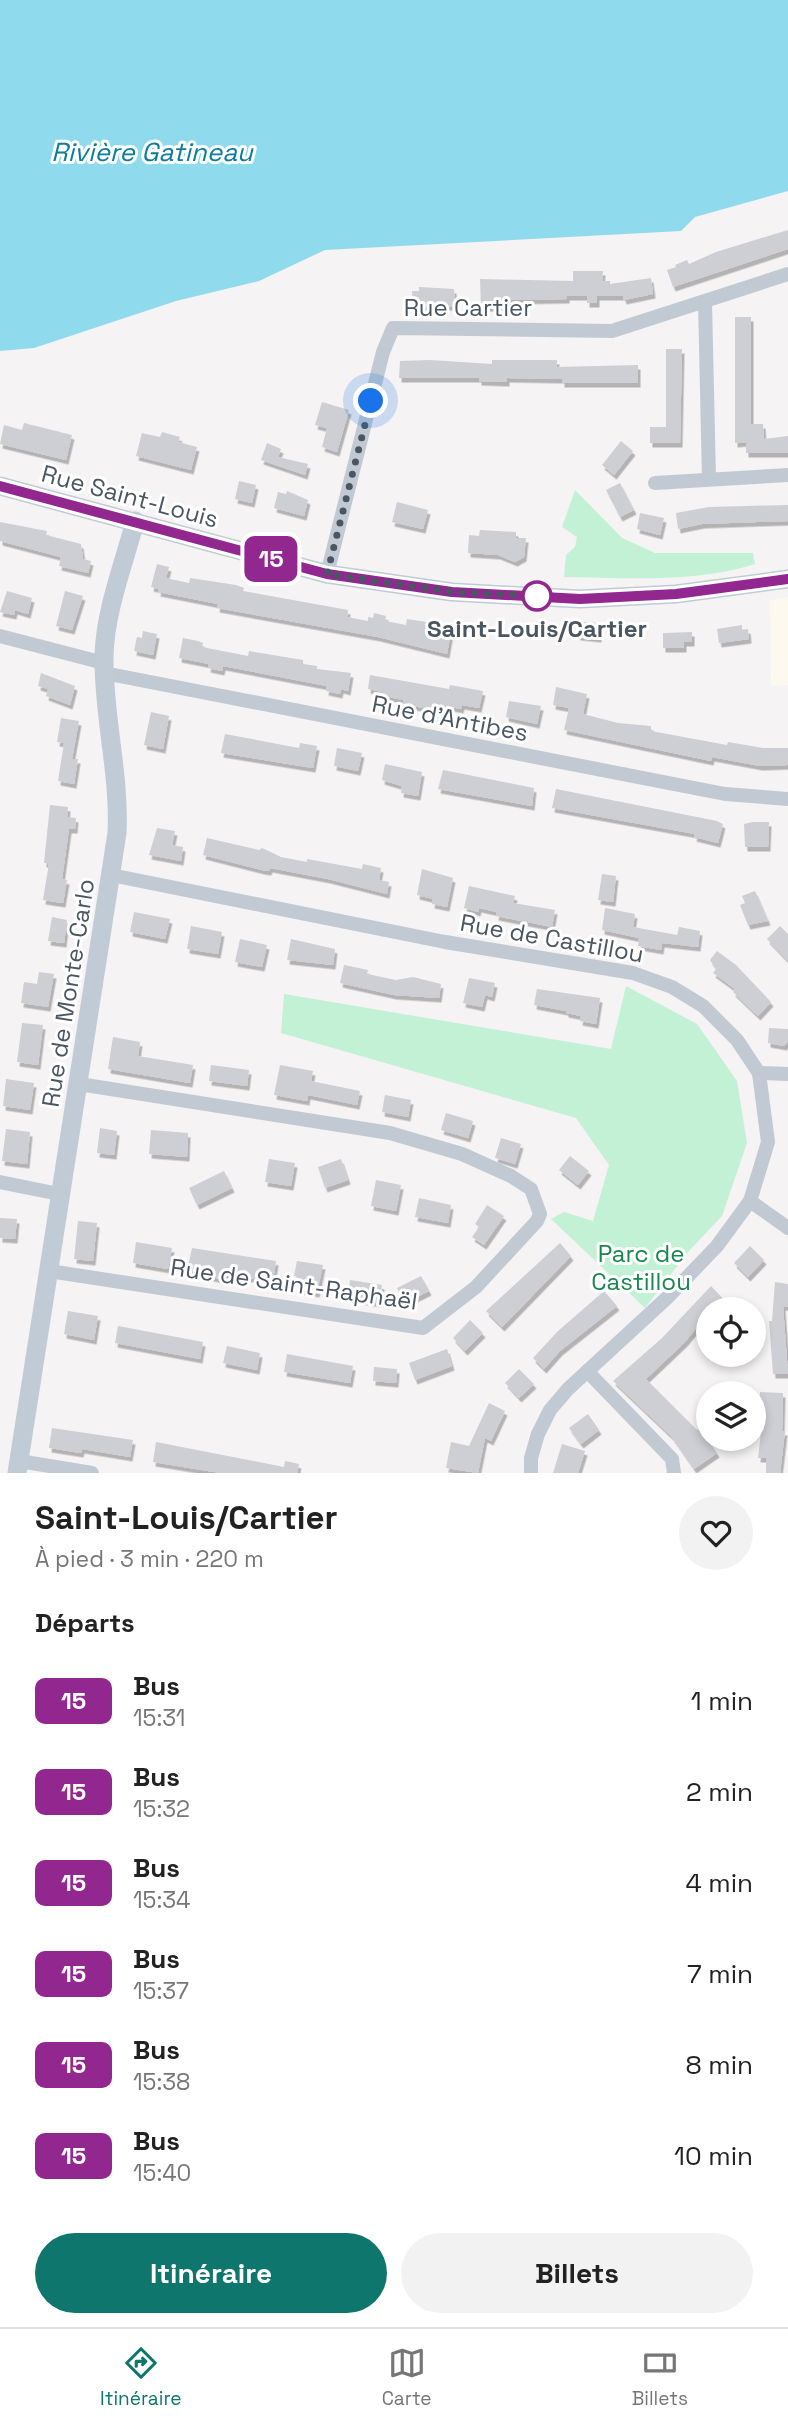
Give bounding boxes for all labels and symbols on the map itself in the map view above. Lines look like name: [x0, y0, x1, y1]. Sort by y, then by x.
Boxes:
water label: Rivière Gatineau: [51, 135, 254, 169]
street label: Rue Cartier: [404, 292, 532, 323]
your location: [353, 383, 388, 418]
street label: Rue Saint-Louis: [38, 458, 222, 534]
line badge: 15: [240, 536, 302, 582]
marker: Saint-Louis/Cartier: [522, 581, 552, 611]
place label: Saint-Louis/Cartier: [427, 613, 647, 644]
street label: Rue d'Antibes: [369, 688, 531, 748]
street label: Rue de Monte-Carlo: [35, 877, 101, 1109]
street label: Rue de Castillou: [458, 907, 646, 969]
park label: Parc de Castillou: [591, 1238, 691, 1297]
street label: Rue de Saint-Raphaël: [169, 1251, 419, 1317]

